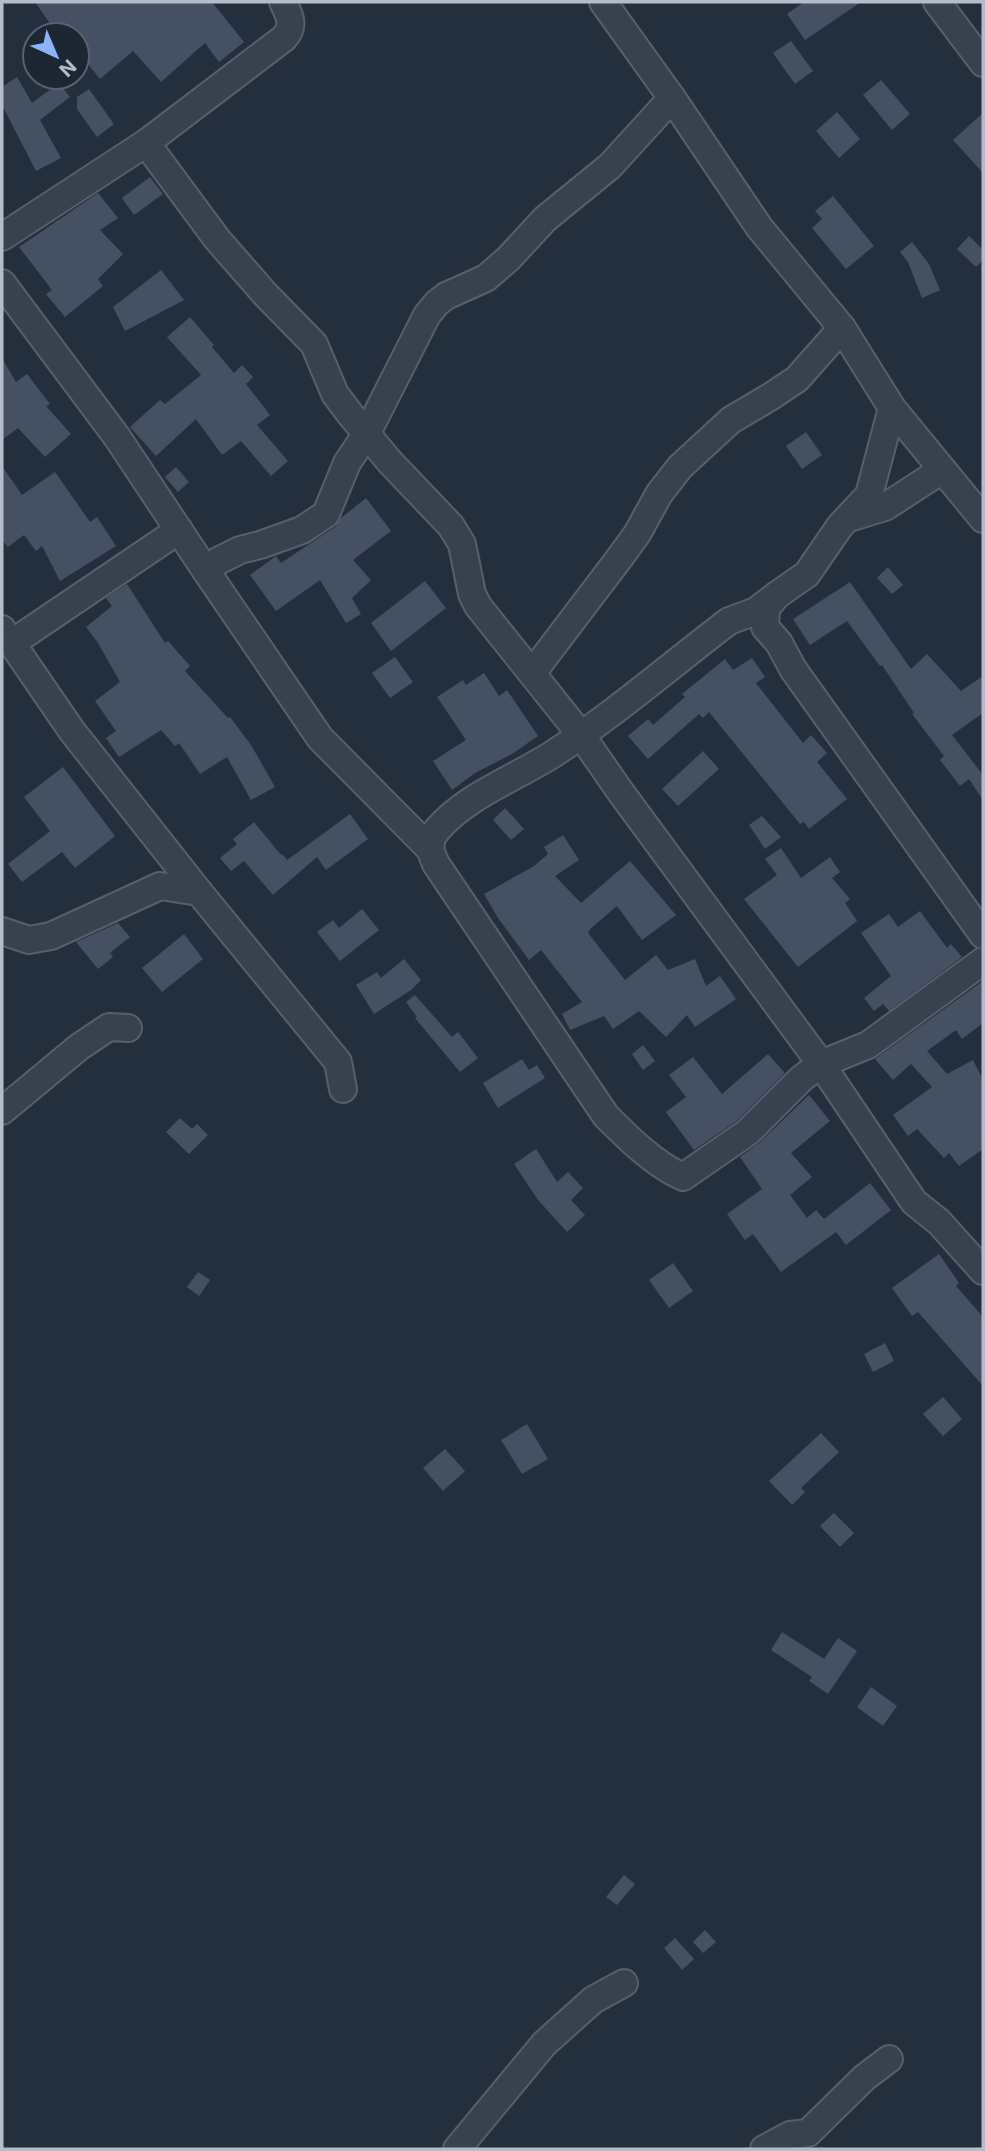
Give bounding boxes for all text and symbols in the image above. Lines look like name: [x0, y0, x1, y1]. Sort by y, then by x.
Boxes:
north arrow: [21, 21, 91, 91]
text: N: [54, 55, 81, 81]

